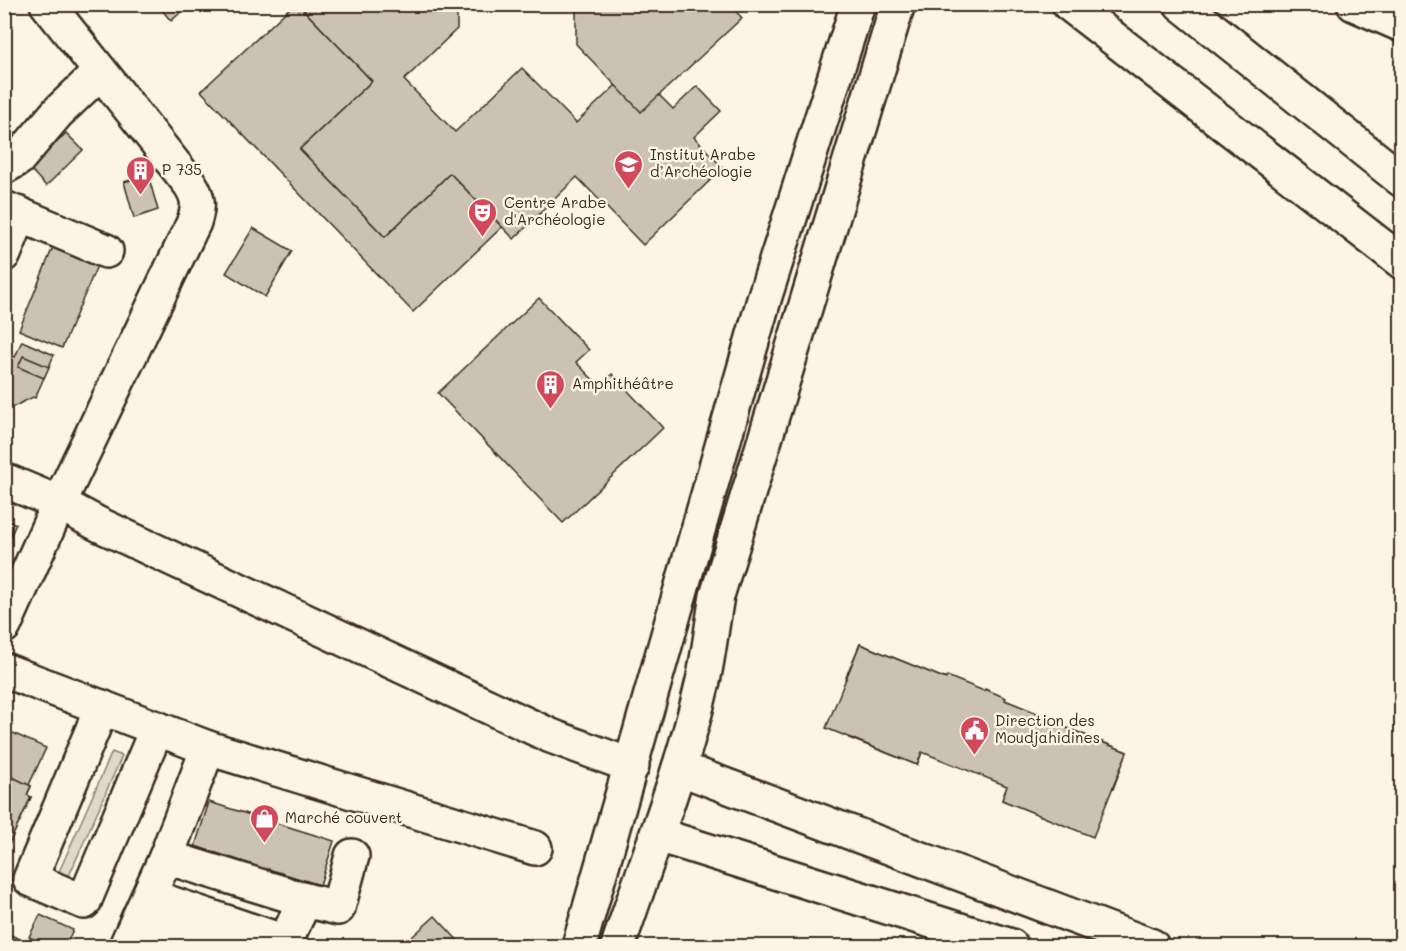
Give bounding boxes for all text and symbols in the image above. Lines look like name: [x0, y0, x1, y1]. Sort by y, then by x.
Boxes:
place label: Institut Arabe d’Archéologie: [650, 144, 756, 181]
school or university icon: Institut Arabe d’Archéologie: [613, 148, 645, 190]
building icon: P 735: [125, 154, 157, 196]
place label: P 735: [162, 159, 202, 179]
place label: Centre Arabe d'Archéologie: [504, 192, 607, 229]
theatre icon: Centre Arabe d'Archéologie: [467, 196, 499, 238]
building icon: Amphithéâtre: [535, 368, 567, 410]
place label: Amphithéâtre: [572, 373, 674, 393]
place label: Direction des Moudjahidines: [995, 710, 1100, 747]
public building icon: Direction des Moudjahidines: [958, 714, 990, 756]
shop icon: Marché couvert: [248, 802, 280, 844]
place label: Marché couvert: [285, 807, 402, 827]

